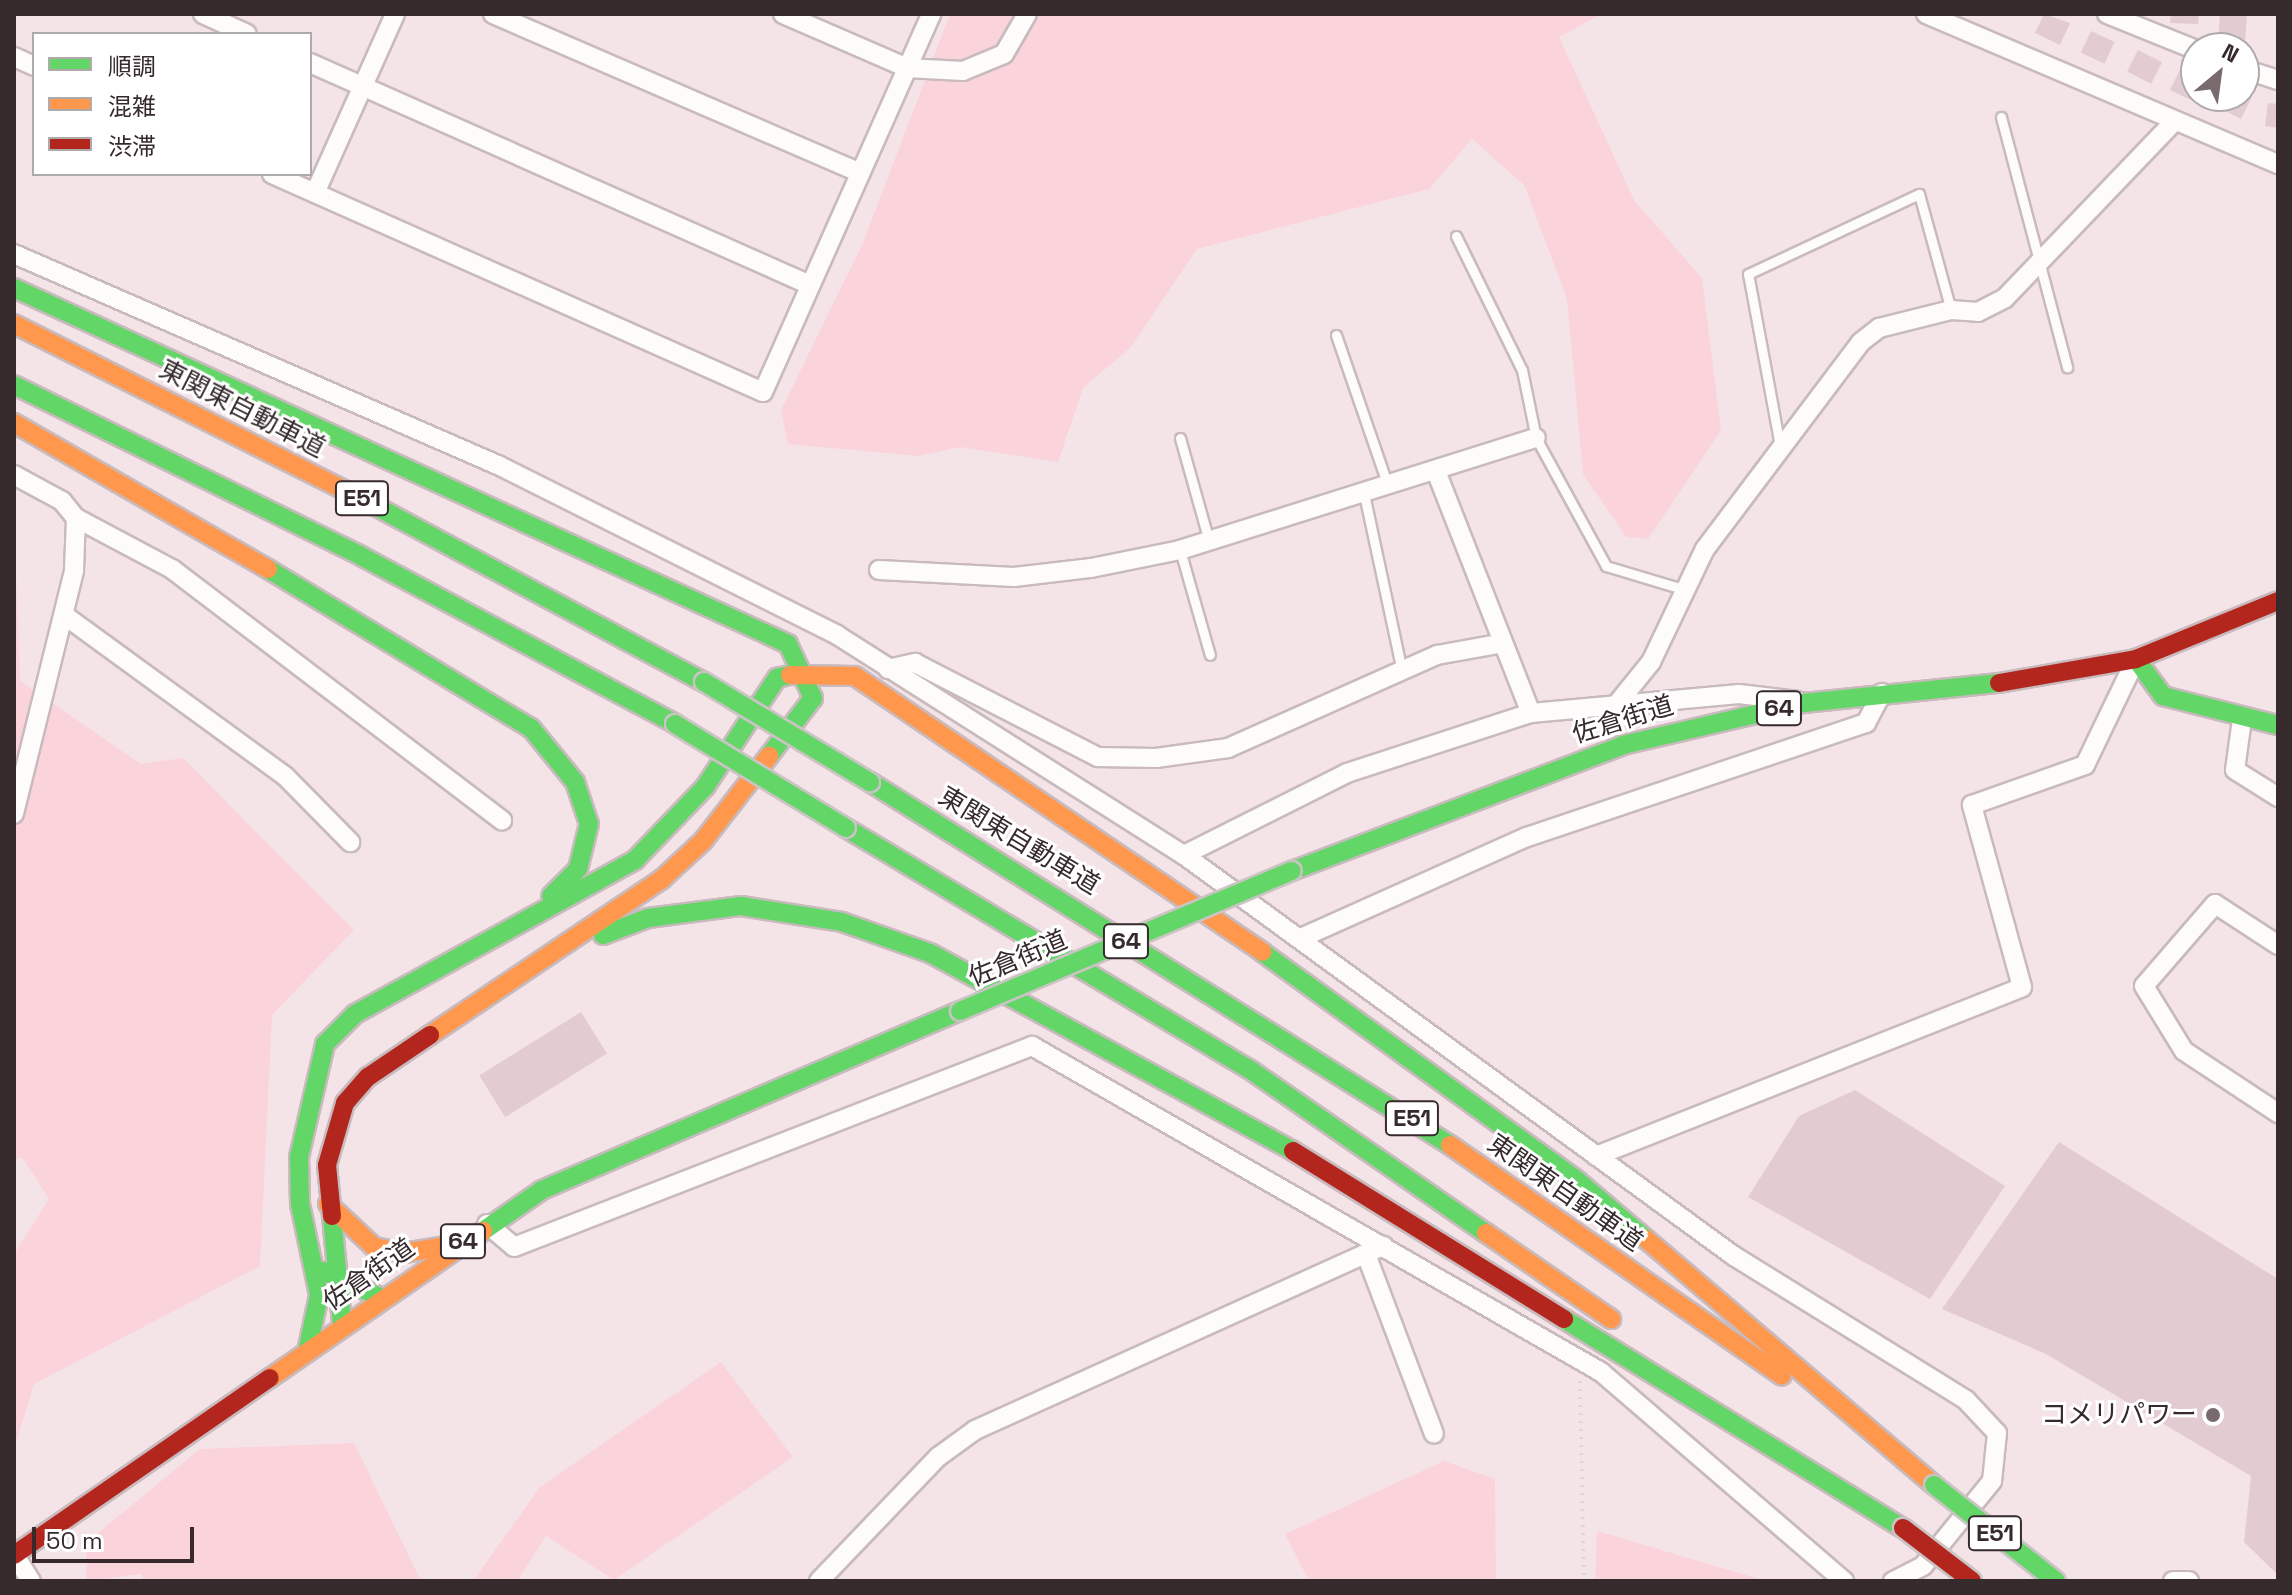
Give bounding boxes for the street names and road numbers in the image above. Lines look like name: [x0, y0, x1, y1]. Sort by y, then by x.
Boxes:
street label: 東関東自動車道: [154, 354, 330, 464]
road number: E51: [334, 478, 390, 518]
road number: 64: [1755, 688, 1803, 728]
street label: 佐倉街道: [1569, 690, 1677, 750]
street label: 東関東自動車道: [933, 781, 1105, 901]
road number: 64: [1102, 921, 1150, 961]
street label: 佐倉街道: [964, 924, 1072, 994]
road number: E51: [1384, 1098, 1440, 1138]
street label: 東関東自動車道: [1482, 1128, 1648, 1258]
road number: 64: [439, 1221, 487, 1261]
street label: 佐倉街道: [317, 1232, 421, 1318]
road number: E51: [1967, 1513, 2023, 1553]

